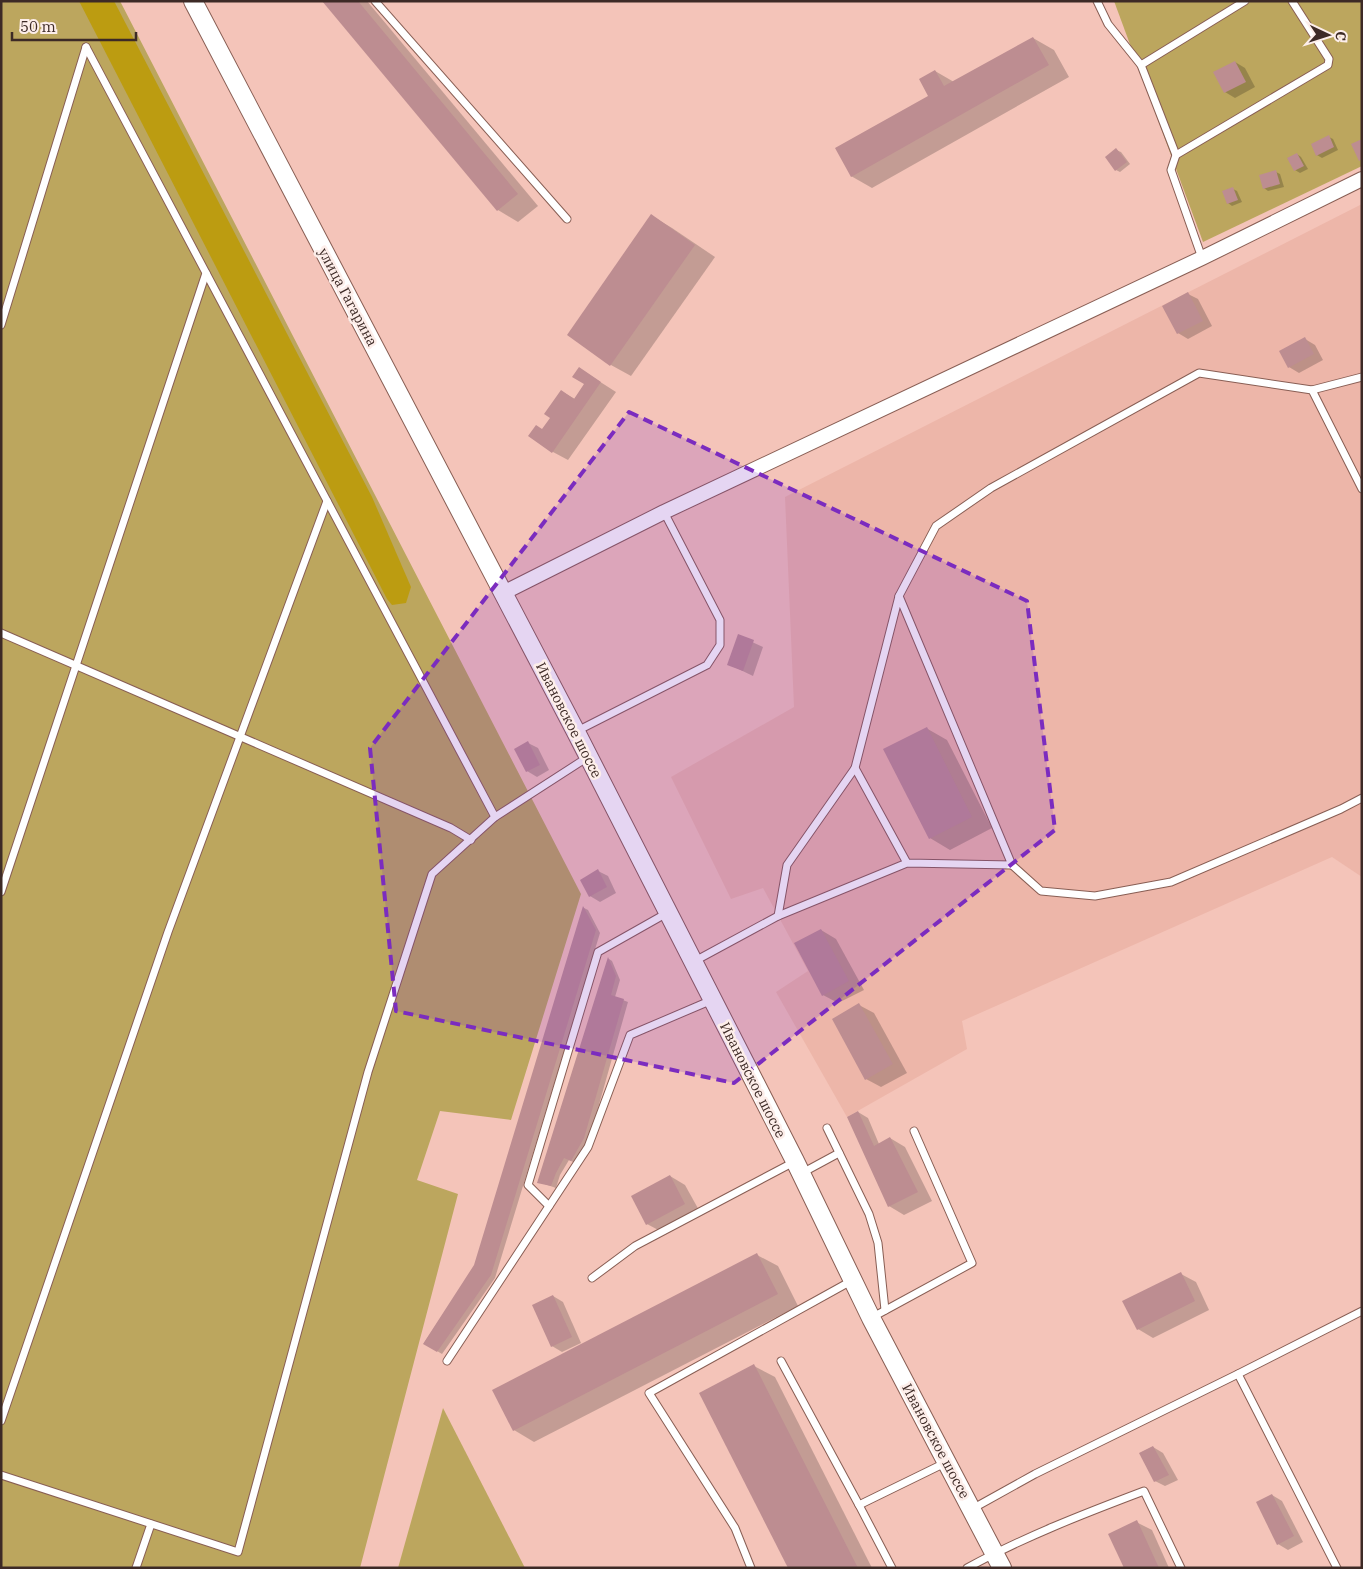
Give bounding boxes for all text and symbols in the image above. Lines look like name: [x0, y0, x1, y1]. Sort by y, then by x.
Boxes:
scale bar: [12, 10, 136, 42]
north arrow: [1303, 10, 1353, 60]
text: 50 m: [20, 17, 56, 36]
text: С: [1332, 31, 1350, 41]
street label: улица Гагарина: [315, 245, 382, 350]
street label: Ивановское шоссе: [532, 659, 606, 781]
street label: Ивановское шоссе: [716, 1019, 790, 1141]
street label: Ивановское шоссе: [898, 1380, 974, 1502]

